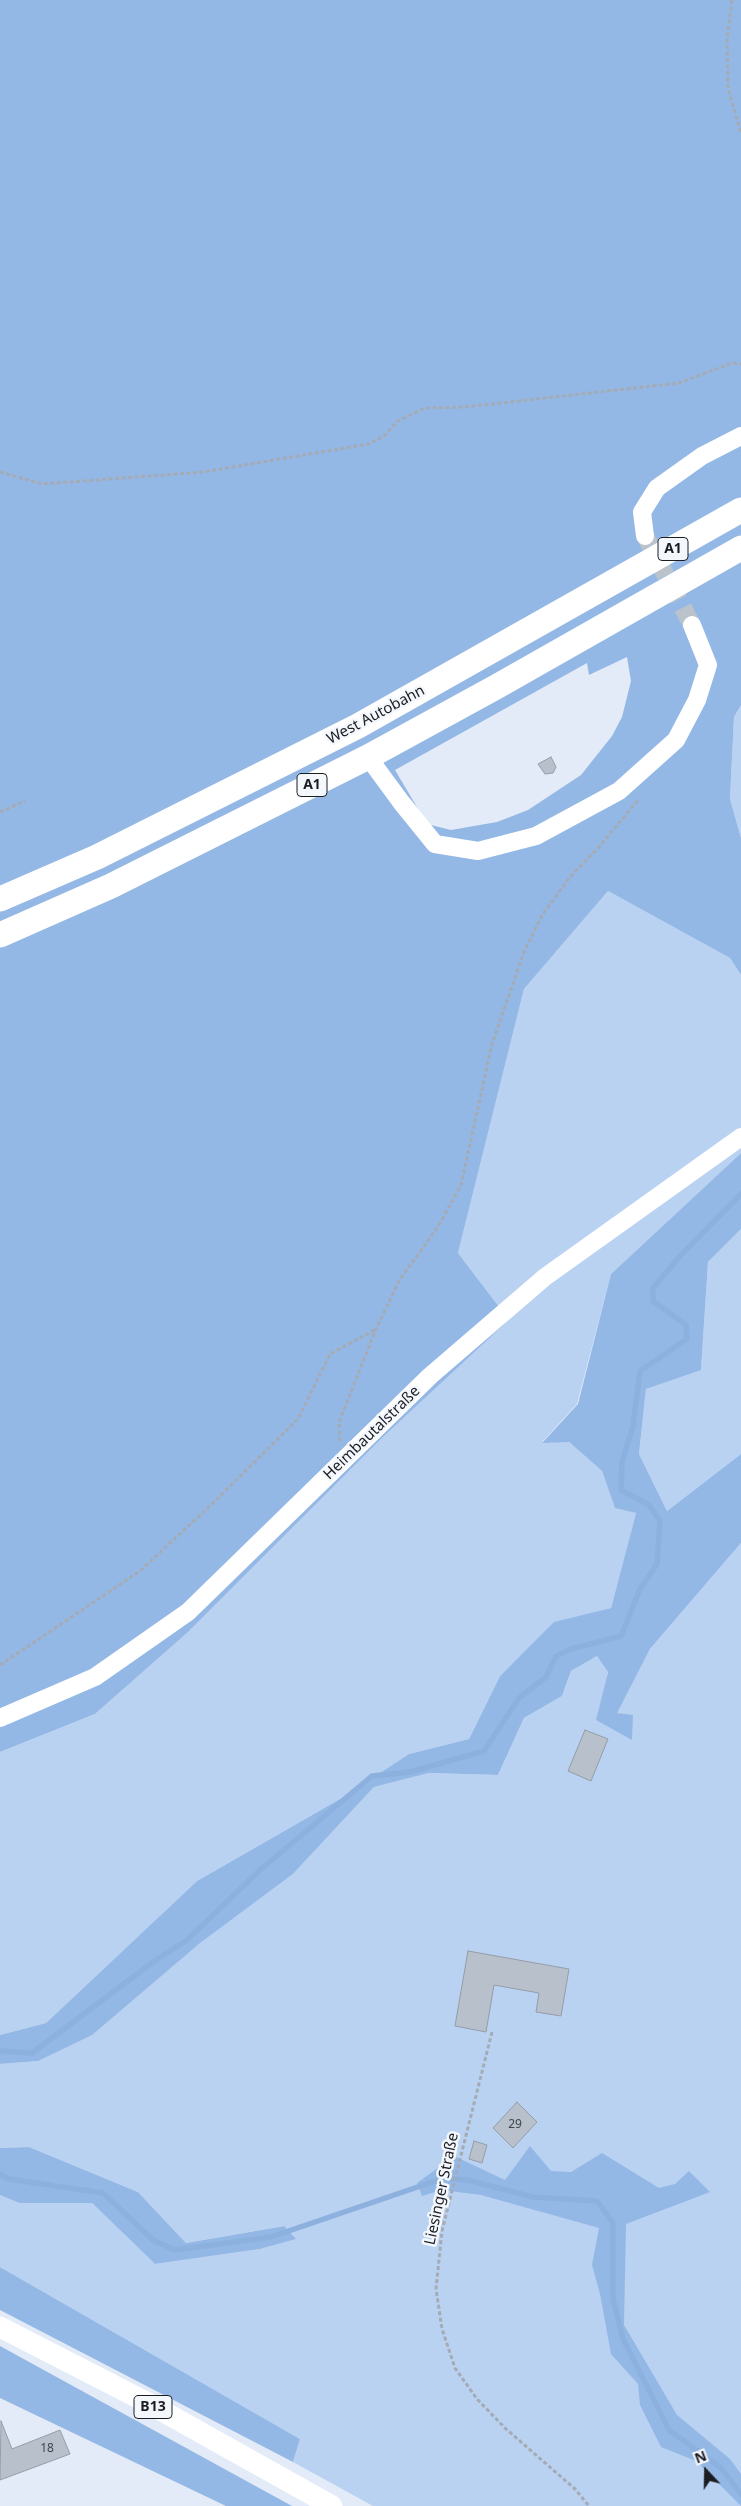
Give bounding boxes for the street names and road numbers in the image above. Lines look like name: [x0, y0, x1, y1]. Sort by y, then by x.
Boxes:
road number: A1: [658, 538, 688, 560]
street label: West Autobahn: [324, 682, 428, 748]
road number: A1: [297, 774, 327, 796]
street label: Heimbautalstraße: [320, 1382, 424, 1484]
street label: Liesinger Straße: [421, 2131, 463, 2247]
road number: B13: [134, 2396, 172, 2418]

